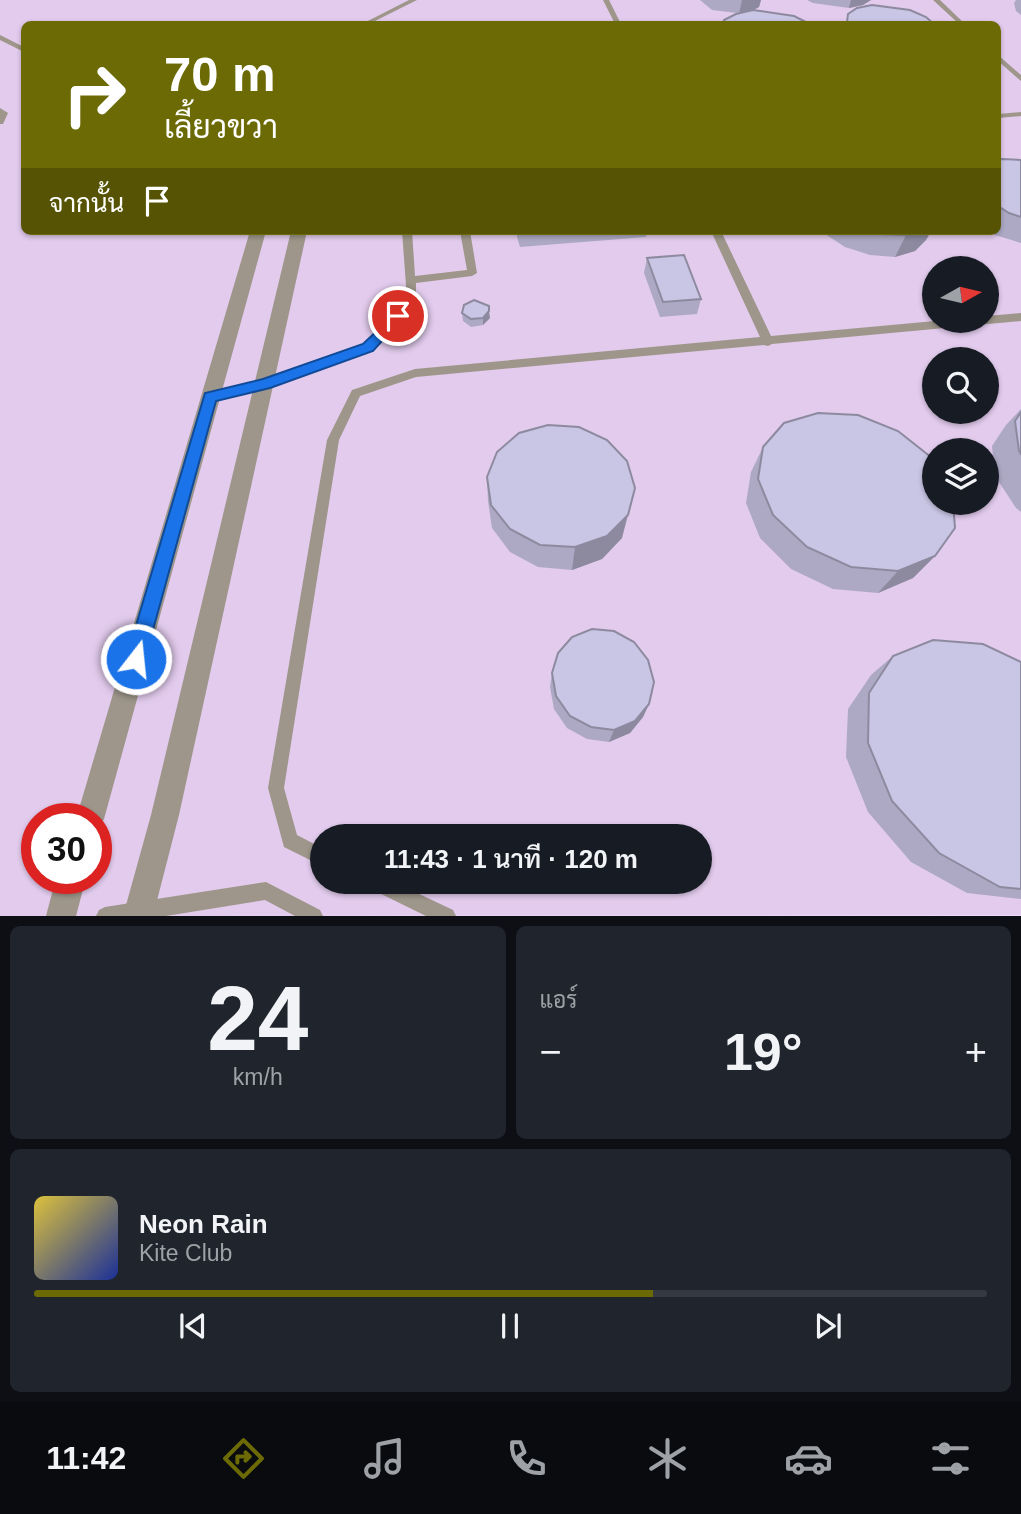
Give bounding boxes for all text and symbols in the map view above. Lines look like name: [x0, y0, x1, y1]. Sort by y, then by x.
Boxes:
text: 70 m: [164, 47, 276, 101]
icon: right: [49, 49, 140, 140]
text: เลี้ยวขวา: [164, 109, 278, 145]
icon: arrive: [138, 182, 176, 220]
text: จากนั้น: [49, 188, 124, 218]
north arrow: [922, 256, 999, 332]
map controls: [922, 256, 999, 515]
pin: [368, 286, 428, 346]
icon: arrive: [379, 297, 417, 335]
button: search: [922, 347, 999, 424]
button: layers: [922, 438, 999, 515]
position arrow: [99, 622, 173, 696]
speed limit sign: 30: [21, 803, 112, 894]
text: 11:43 · 1 นาที · 120 m: [384, 844, 638, 874]
text: 24: [207, 968, 308, 1069]
text: แอร์: [540, 987, 577, 1013]
text: 19°: [724, 1023, 803, 1081]
text: −: [540, 1031, 562, 1073]
text: +: [965, 1031, 987, 1073]
text: km/h: [233, 1064, 283, 1090]
text: Neon Rain: [139, 1209, 268, 1239]
text: Kite Club: [139, 1240, 232, 1266]
icon: previous: [174, 1307, 212, 1345]
icon: pause: [491, 1307, 529, 1345]
icon: next: [809, 1307, 847, 1345]
icon: directions: [219, 1434, 268, 1483]
icon: music: [360, 1434, 409, 1483]
icon: phone: [502, 1434, 551, 1483]
icon: climate: [643, 1434, 692, 1483]
icon: car: [784, 1434, 833, 1483]
icon: filters: [926, 1434, 975, 1483]
text: 11:42: [46, 1440, 126, 1476]

